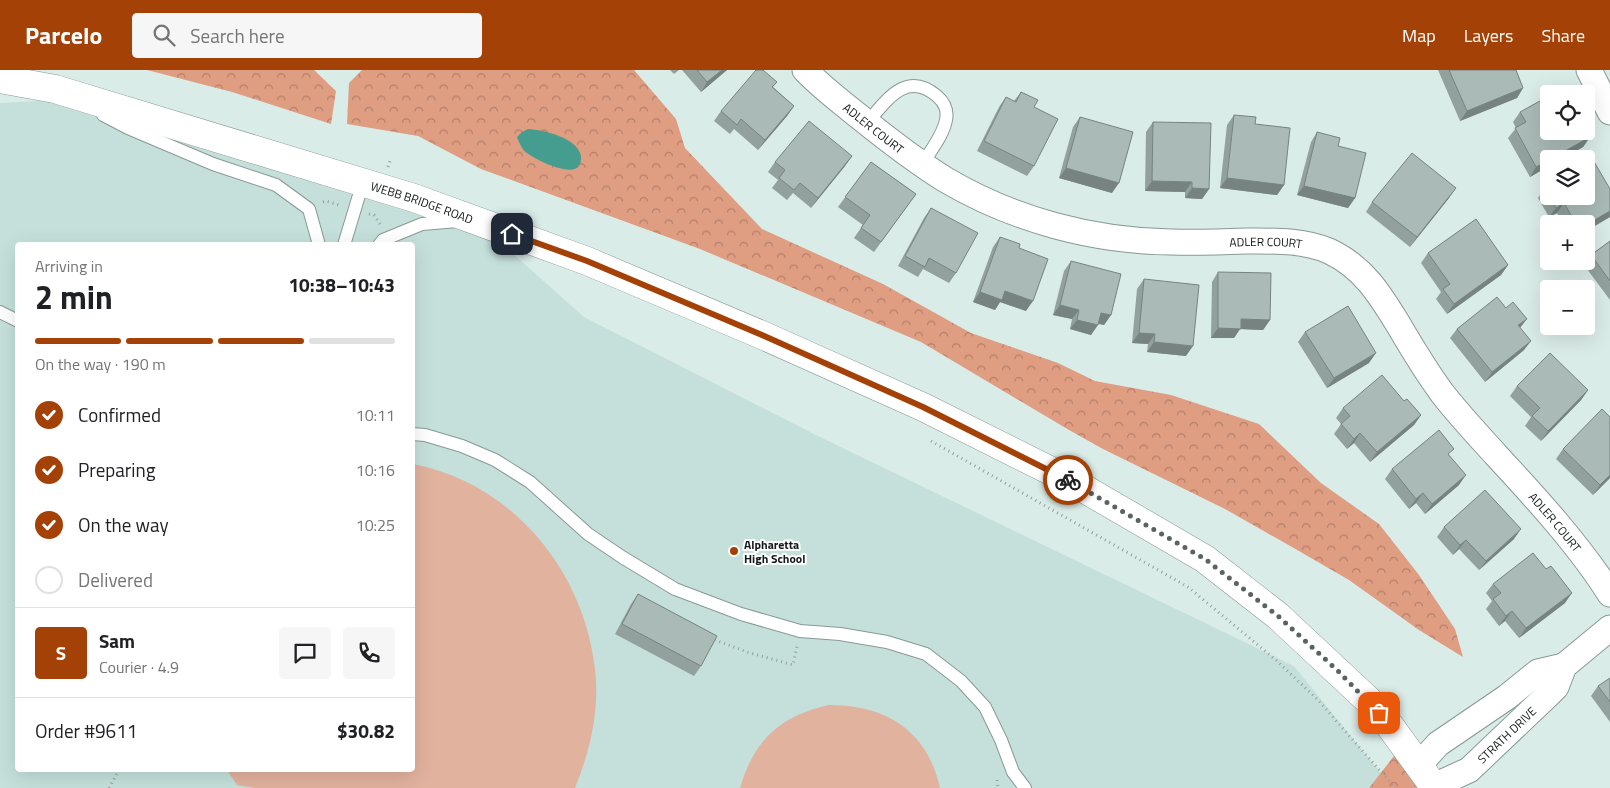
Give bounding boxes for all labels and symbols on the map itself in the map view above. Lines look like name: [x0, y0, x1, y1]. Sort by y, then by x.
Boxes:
street label: ADLER COURT: [839, 98, 909, 158]
street label: WEBB BRIDGE ROAD: [369, 176, 476, 228]
pin: [491, 213, 533, 255]
street label: ADLER COURT: [1229, 231, 1304, 253]
courier: [1043, 455, 1093, 505]
street label: ADLER COURT: [1525, 488, 1587, 556]
place label: Alpharetta High School: [744, 535, 805, 568]
marker: Alpharetta High School: [728, 545, 740, 557]
pin: [1358, 692, 1400, 734]
street label: STRATH DRIVE: [1472, 701, 1541, 767]

